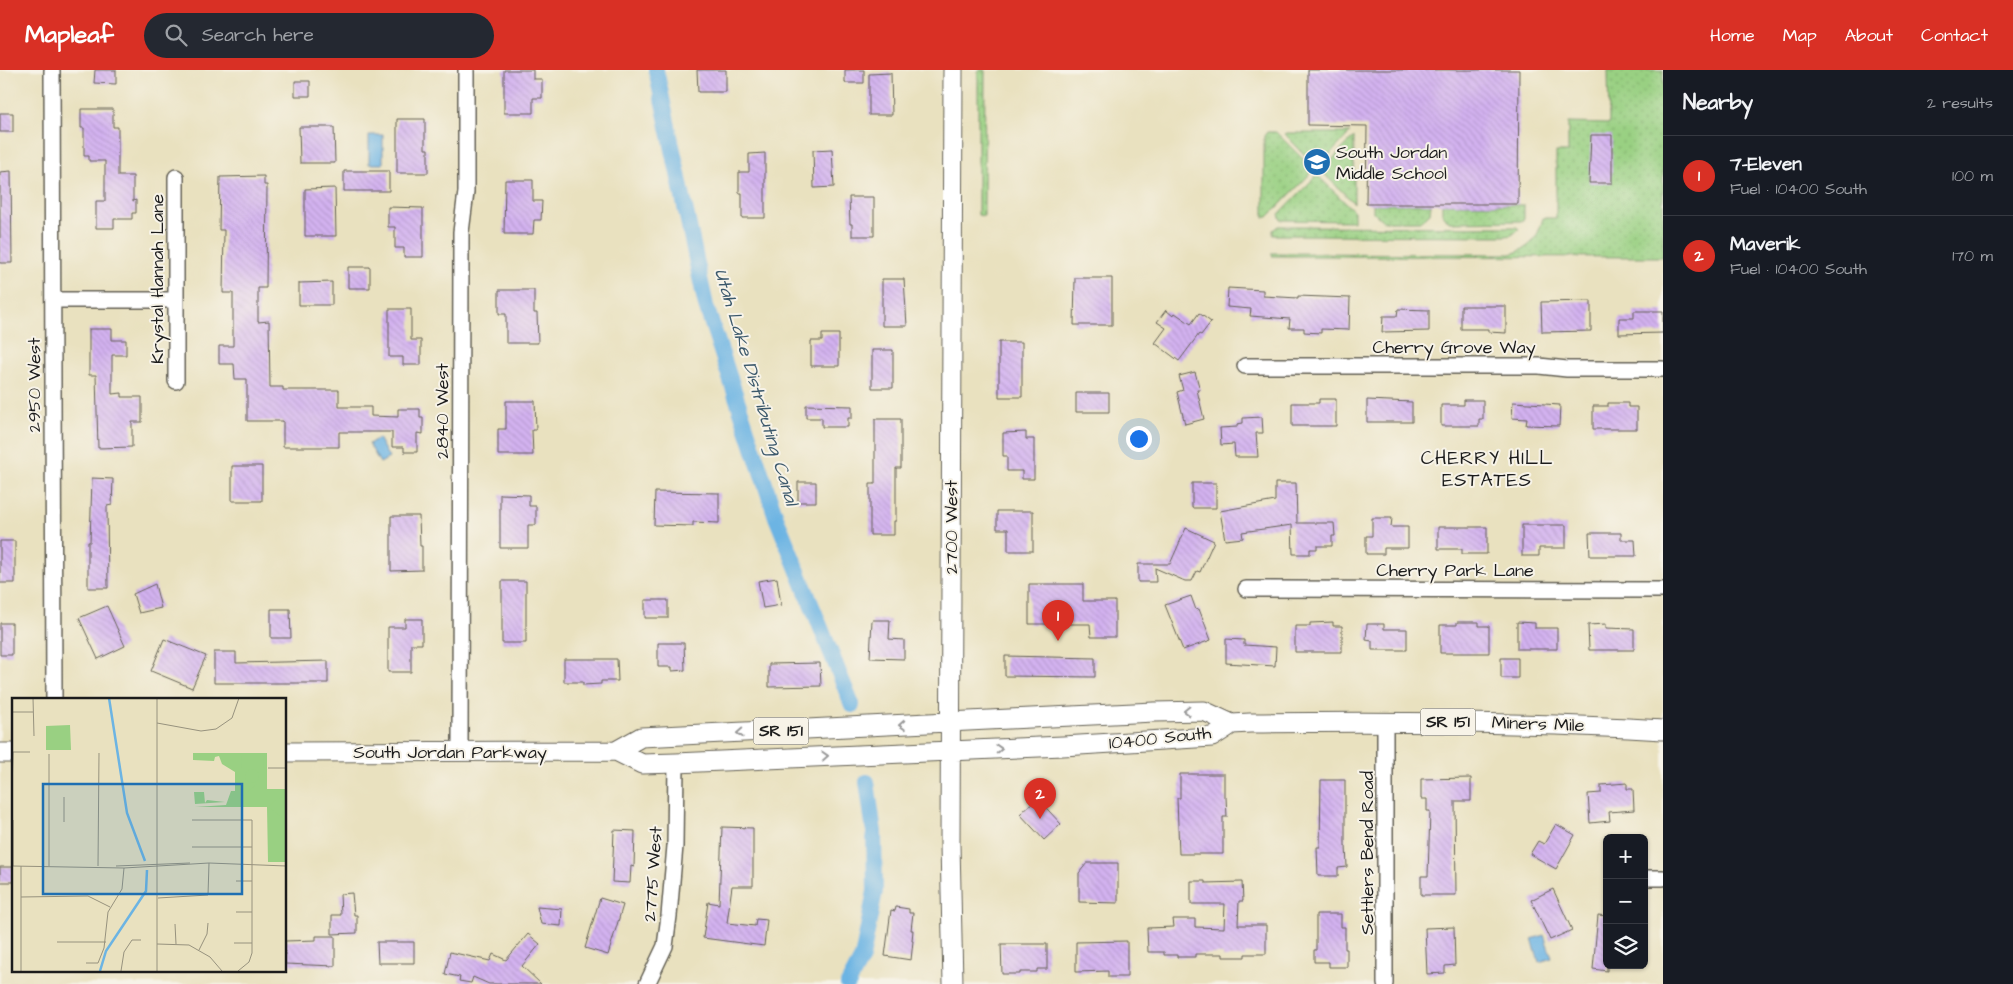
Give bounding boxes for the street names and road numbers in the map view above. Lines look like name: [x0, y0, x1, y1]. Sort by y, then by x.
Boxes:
street label: Krystal Hannah Lane: [145, 194, 171, 364]
street label: Cherry Grove Way: [1372, 335, 1536, 361]
street label: 2950 West: [22, 337, 47, 432]
street label: 2840 West: [430, 362, 455, 459]
street label: 2700 West: [939, 479, 964, 574]
street label: Cherry Park Lane: [1376, 558, 1534, 584]
road number: SR 151: [1420, 708, 1476, 736]
street label: Miners Mile: [1491, 710, 1585, 738]
road number: SR 151: [754, 718, 808, 744]
street label: 10400 South: [1108, 720, 1213, 756]
street label: South Jordan Parkway: [353, 740, 547, 766]
street label: Settlers Bend Road: [1355, 771, 1380, 935]
street label: 2775 West: [637, 825, 669, 922]

